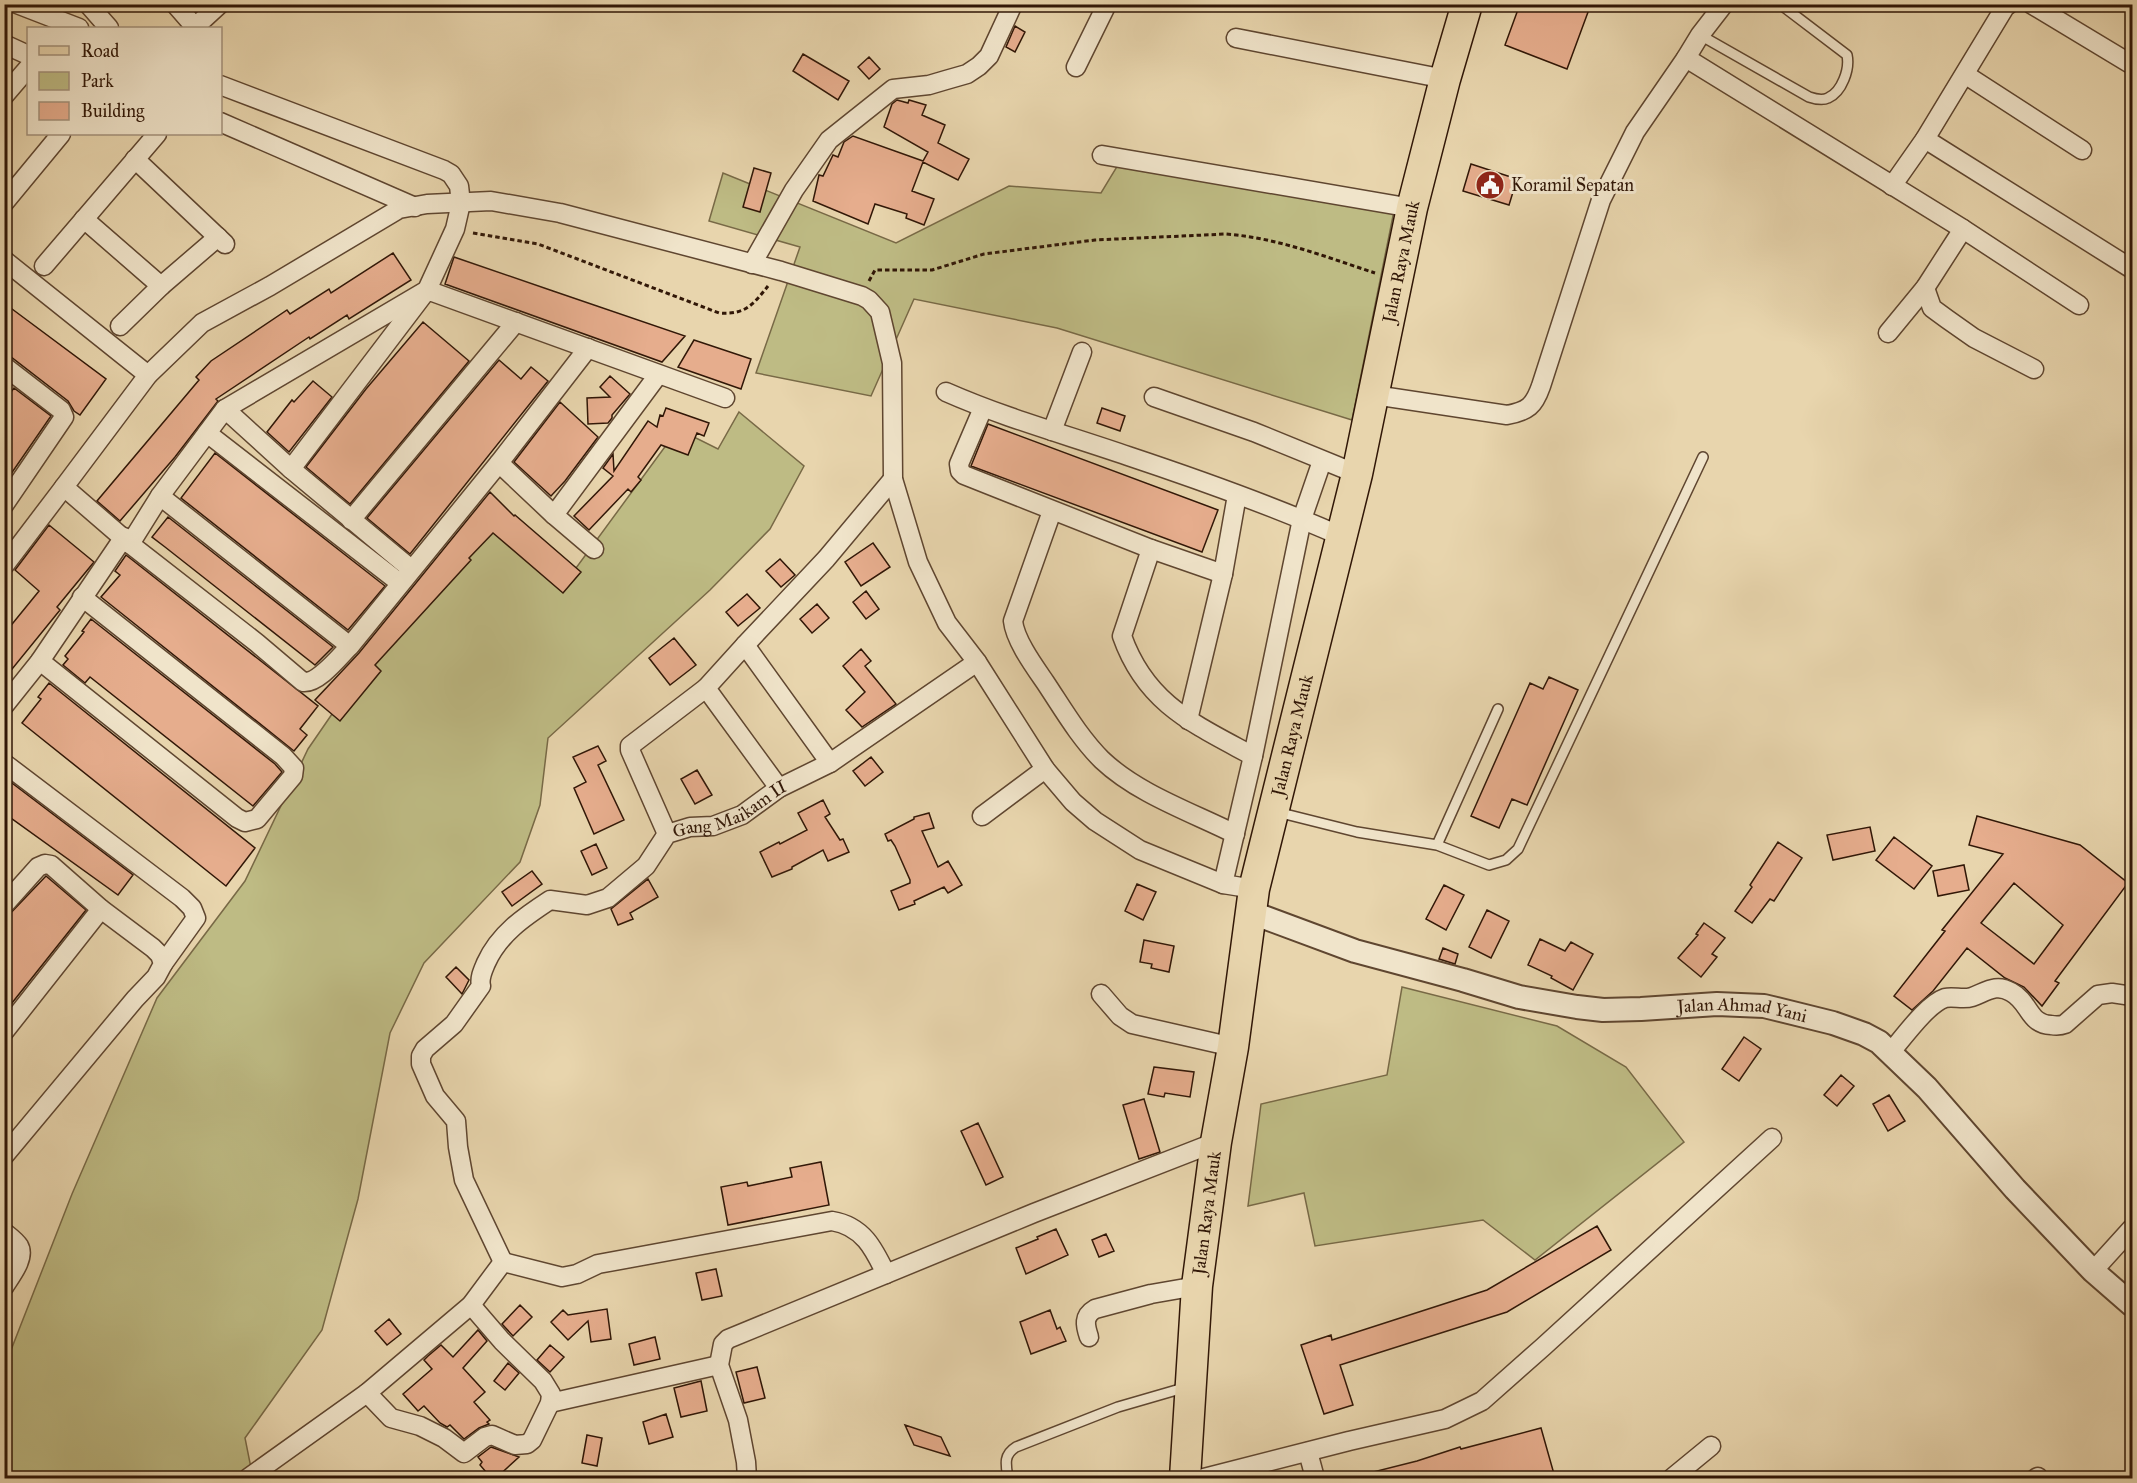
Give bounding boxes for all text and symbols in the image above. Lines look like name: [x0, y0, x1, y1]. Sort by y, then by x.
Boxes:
legend: [27, 27, 222, 135]
text: Road: [81, 40, 119, 62]
text: Park: [81, 70, 114, 92]
text: Building: [81, 100, 145, 123]
public building icon: Koramil Sepatan: [1474, 169, 1506, 201]
place label: Koramil Sepatan: [1511, 174, 1634, 196]
street label: Jalan Raya Mauk: [1377, 197, 1425, 327]
street label: Jalan Raya Mauk: [1266, 671, 1318, 801]
street label: Gang Maikam II: [670, 775, 790, 843]
street label: Jalan Ahmad Yani: [1674, 993, 1809, 1027]
street label: Jalan Raya Mauk: [1187, 1149, 1226, 1278]

